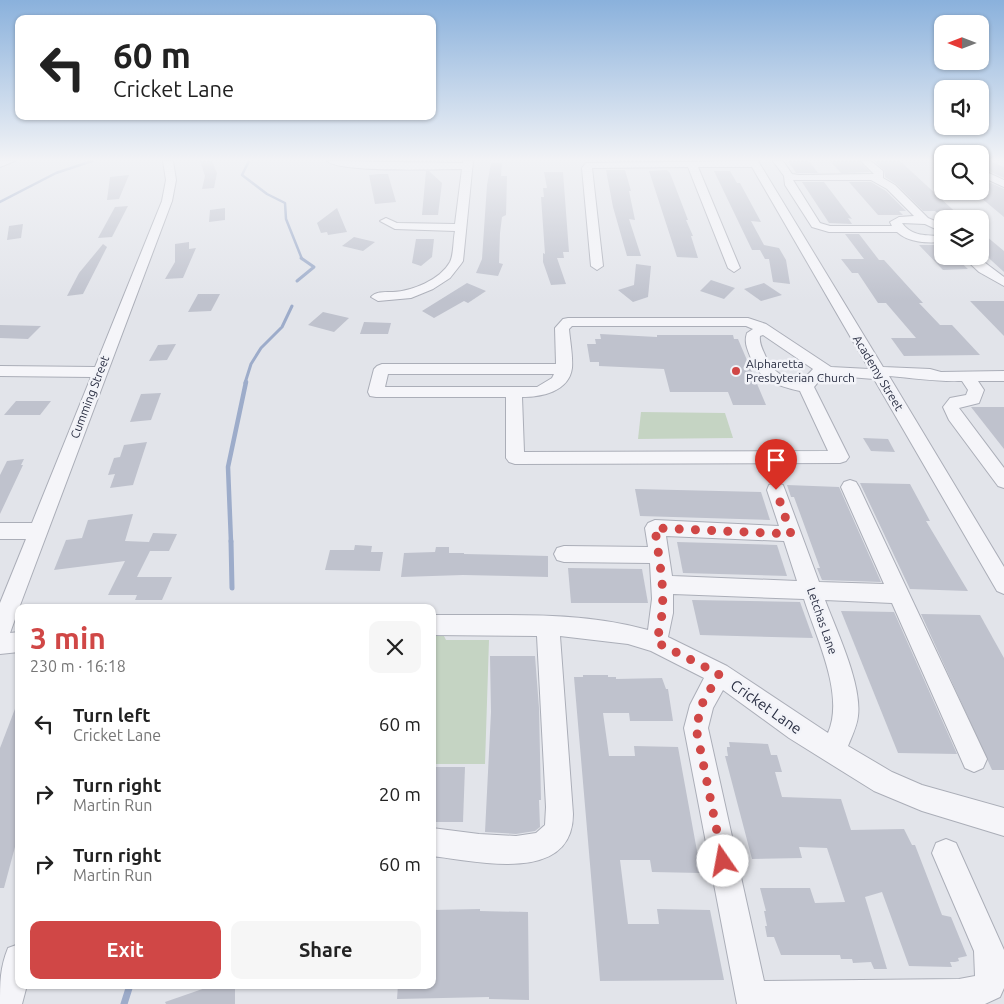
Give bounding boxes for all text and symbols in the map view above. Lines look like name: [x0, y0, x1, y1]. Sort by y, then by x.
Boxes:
north arrow: [934, 15, 989, 70]
map controls: [934, 15, 989, 265]
icon: left: [30, 35, 95, 100]
text: 60 m: [113, 35, 191, 75]
text: Cricket Lane: [113, 76, 234, 101]
button: sound: [934, 80, 989, 135]
button: search: [934, 145, 989, 200]
button: layers: [934, 210, 989, 265]
street label: Academy Street: [851, 333, 906, 413]
street label: Cumming Street: [68, 353, 111, 440]
place label: Alpharetta Presbyterian Church: [746, 357, 855, 384]
marker: Alpharetta Presbyterian Church: [730, 365, 742, 377]
pin: [755, 439, 797, 490]
icon: arrive: [762, 446, 790, 474]
street label: Letchas Lane: [805, 586, 840, 656]
text: 3 min: [30, 621, 106, 655]
button: close: [369, 621, 421, 673]
text: 230 m · 16:18: [30, 657, 126, 675]
street label: Cricket Lane: [728, 676, 805, 737]
text: Turn left: [73, 704, 151, 726]
icon: left: [30, 710, 58, 738]
text: 60 m: [379, 713, 421, 735]
text: Cricket Lane: [73, 726, 161, 744]
text: Turn right: [73, 774, 161, 796]
icon: right: [30, 780, 58, 808]
text: 20 m: [379, 783, 421, 805]
text: Martin Run: [73, 796, 152, 814]
position arrow: [696, 834, 748, 886]
text: Turn right: [73, 844, 161, 866]
icon: right: [30, 850, 58, 878]
text: 60 m: [379, 853, 421, 875]
text: Martin Run: [73, 866, 152, 884]
button: Exit: [30, 921, 221, 979]
button: Share: [231, 921, 421, 979]

